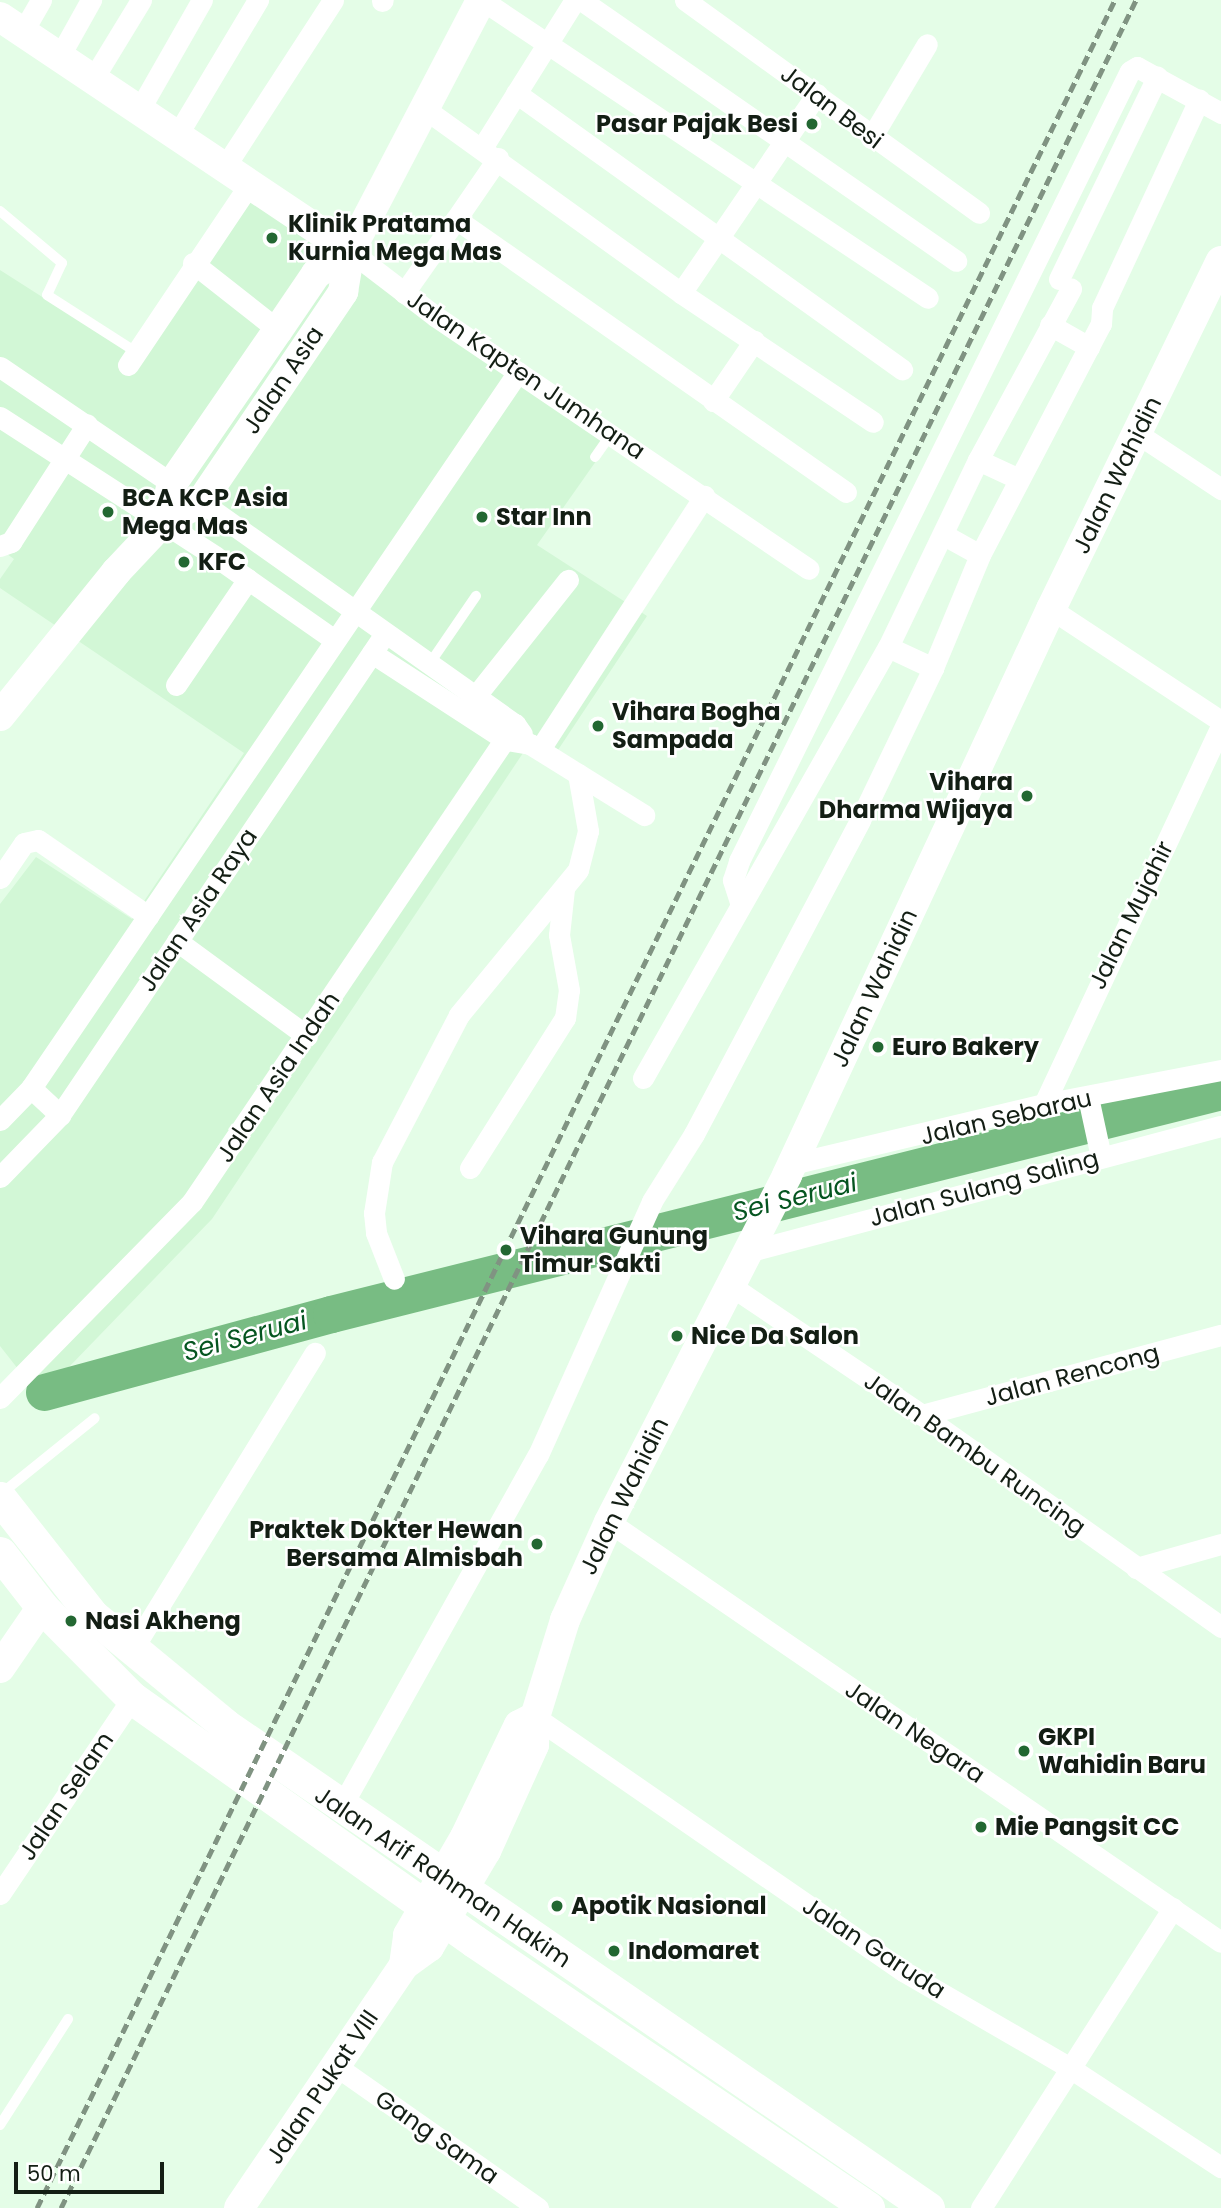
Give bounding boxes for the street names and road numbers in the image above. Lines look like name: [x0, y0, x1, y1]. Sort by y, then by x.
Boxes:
street label: Jalan Besi: [775, 59, 889, 155]
street label: Jalan Kapten Jumhana: [401, 284, 651, 466]
street label: Jalan Asia: [236, 321, 330, 439]
street label: Jalan Wahidin: [1067, 392, 1167, 558]
street label: Jalan Asia Raya: [133, 823, 263, 997]
street label: Jalan Mujahir: [1083, 836, 1179, 994]
street label: Jalan Wahidin: [825, 904, 923, 1072]
street label: Jalan Asia Indah: [210, 986, 346, 1168]
street label: Jalan Sebarau: [918, 1083, 1094, 1151]
street label: Jalan Sulang Saling: [866, 1144, 1102, 1232]
street label: Jalan Rencong: [982, 1338, 1162, 1412]
street label: Jalan Bambu Runcing: [859, 1367, 1091, 1541]
street label: Jalan Wahidin: [574, 1413, 674, 1579]
street label: Jalan Negara: [840, 1675, 990, 1789]
street label: Jalan Selam: [12, 1726, 120, 1866]
street label: Jalan Arif Rahman Hakim: [309, 1780, 577, 1974]
street label: Jalan Garuda: [797, 1891, 951, 2005]
street label: Jalan Pukat VIII: [260, 2004, 384, 2170]
street label: Gang Sama: [370, 2084, 504, 2190]

